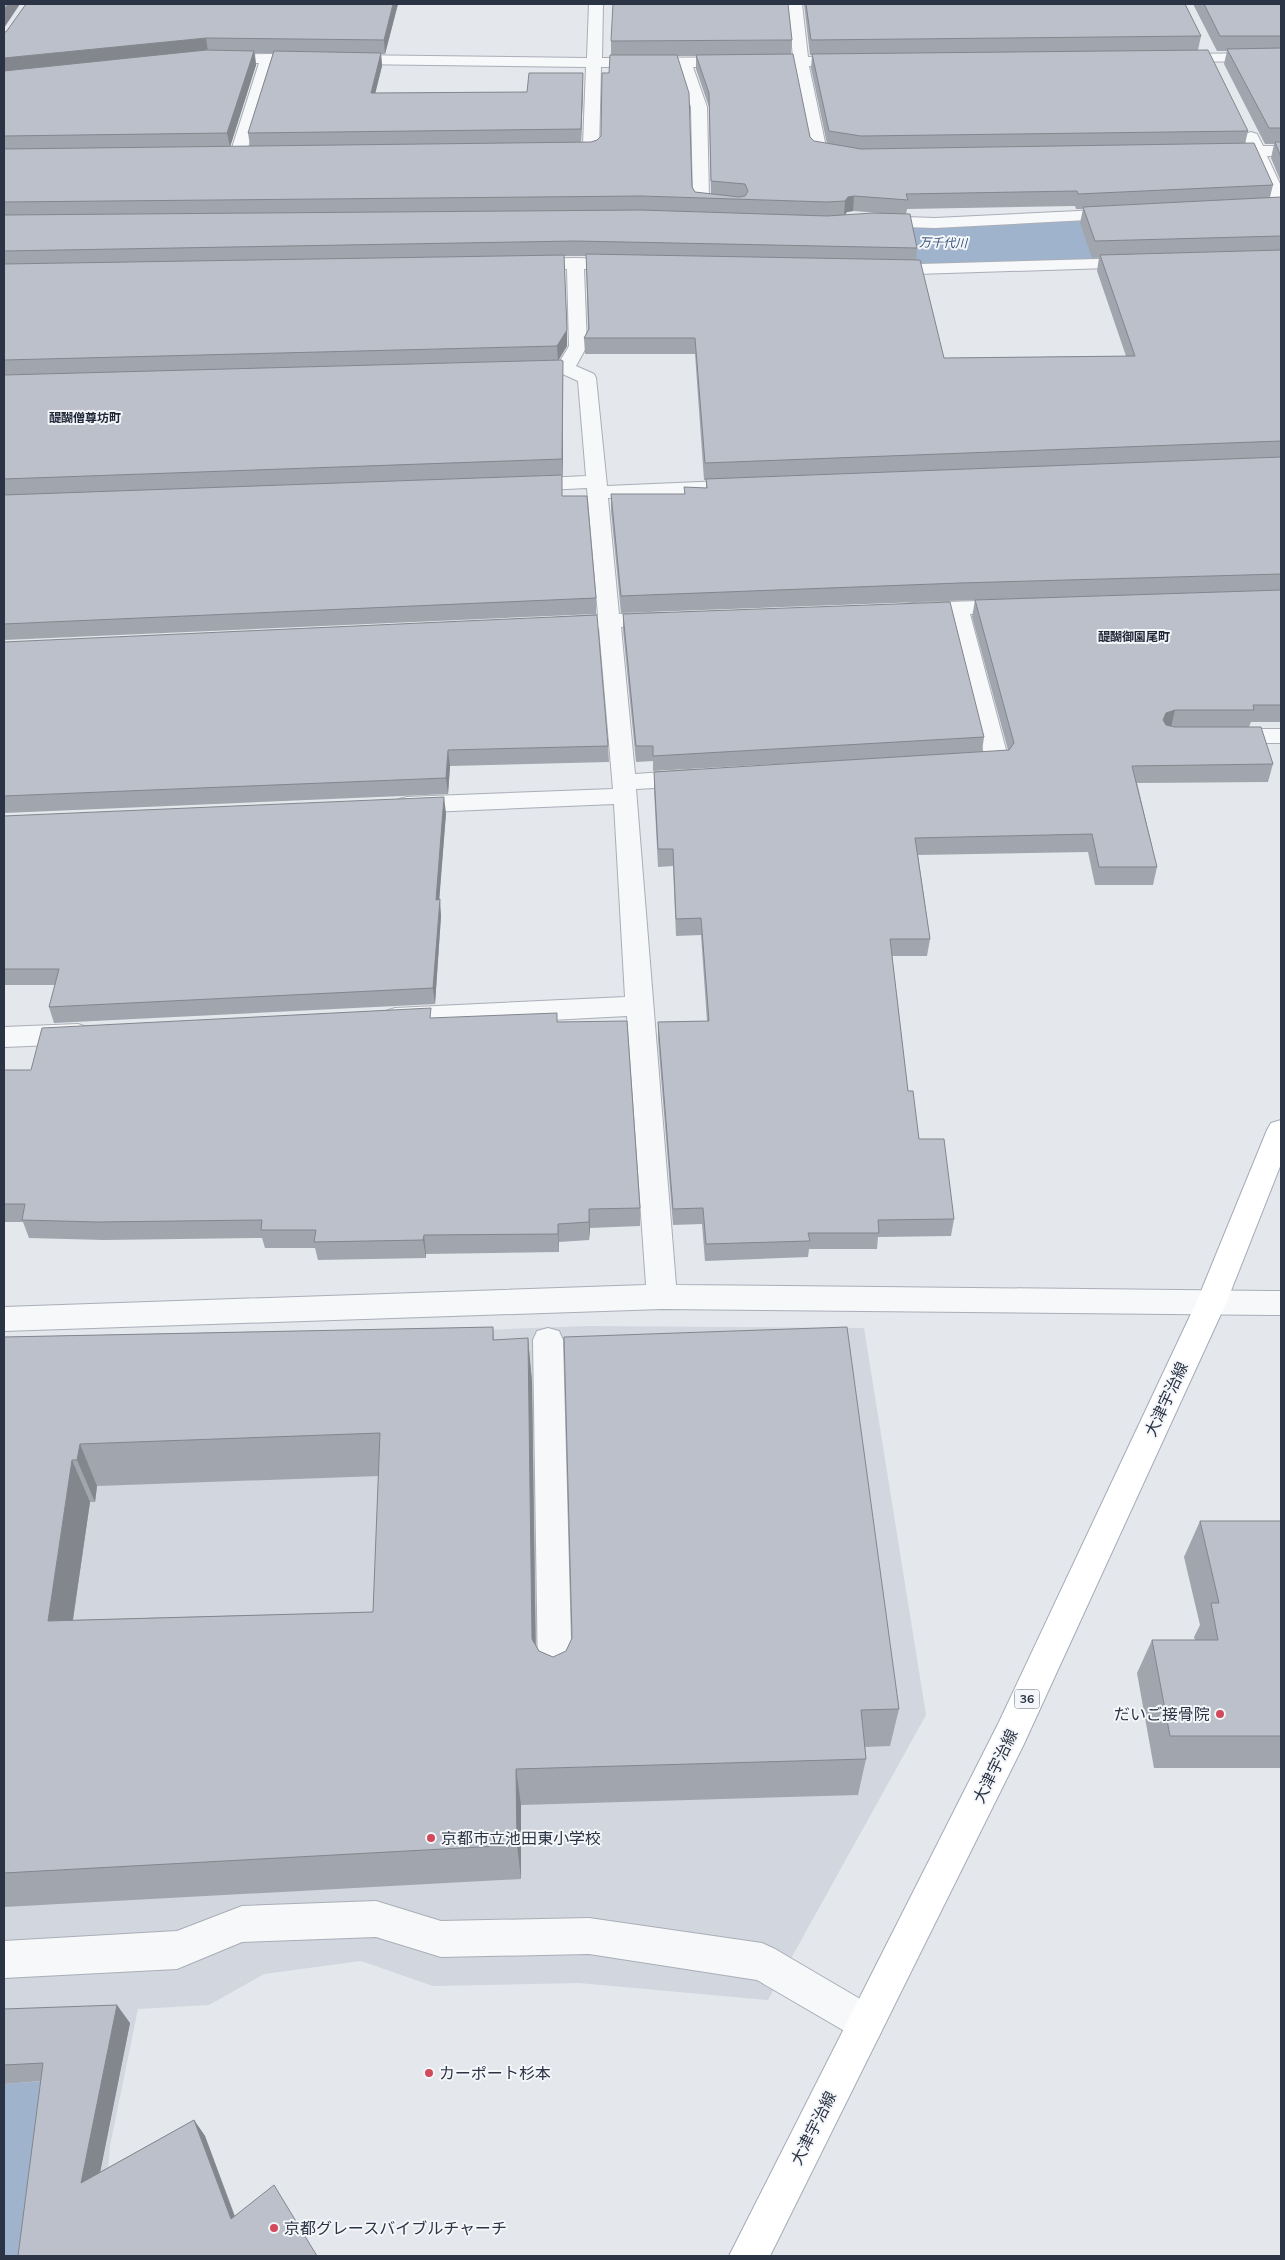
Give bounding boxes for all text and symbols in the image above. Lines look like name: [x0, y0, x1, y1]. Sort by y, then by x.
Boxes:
water label: 万千代川: [919, 235, 969, 250]
district label: 醍醐僧尊坊町: [49, 410, 121, 425]
district label: 醍醐御園尾町: [1098, 629, 1170, 644]
street label: 大津宇治線: [1140, 1359, 1192, 1439]
road number: 36: [1014, 1690, 1040, 1708]
place label: だいご接骨院: [1114, 1704, 1210, 1724]
marker: だいご接骨院: [1214, 1708, 1226, 1720]
street label: 大津宇治線: [968, 1726, 1022, 1806]
place label: 京都市立池田東小学校: [441, 1828, 601, 1848]
marker: 京都市立池田東小学校: [425, 1832, 437, 1844]
place label: カーポート杉本: [439, 2063, 551, 2083]
marker: カーポート杉本: [423, 2067, 435, 2079]
street label: 大津宇治線: [786, 2088, 840, 2168]
place label: 京都グレースバイブルチャーチ: [284, 2218, 507, 2238]
marker: 京都グレースバイブルチャーチ: [268, 2222, 280, 2234]

